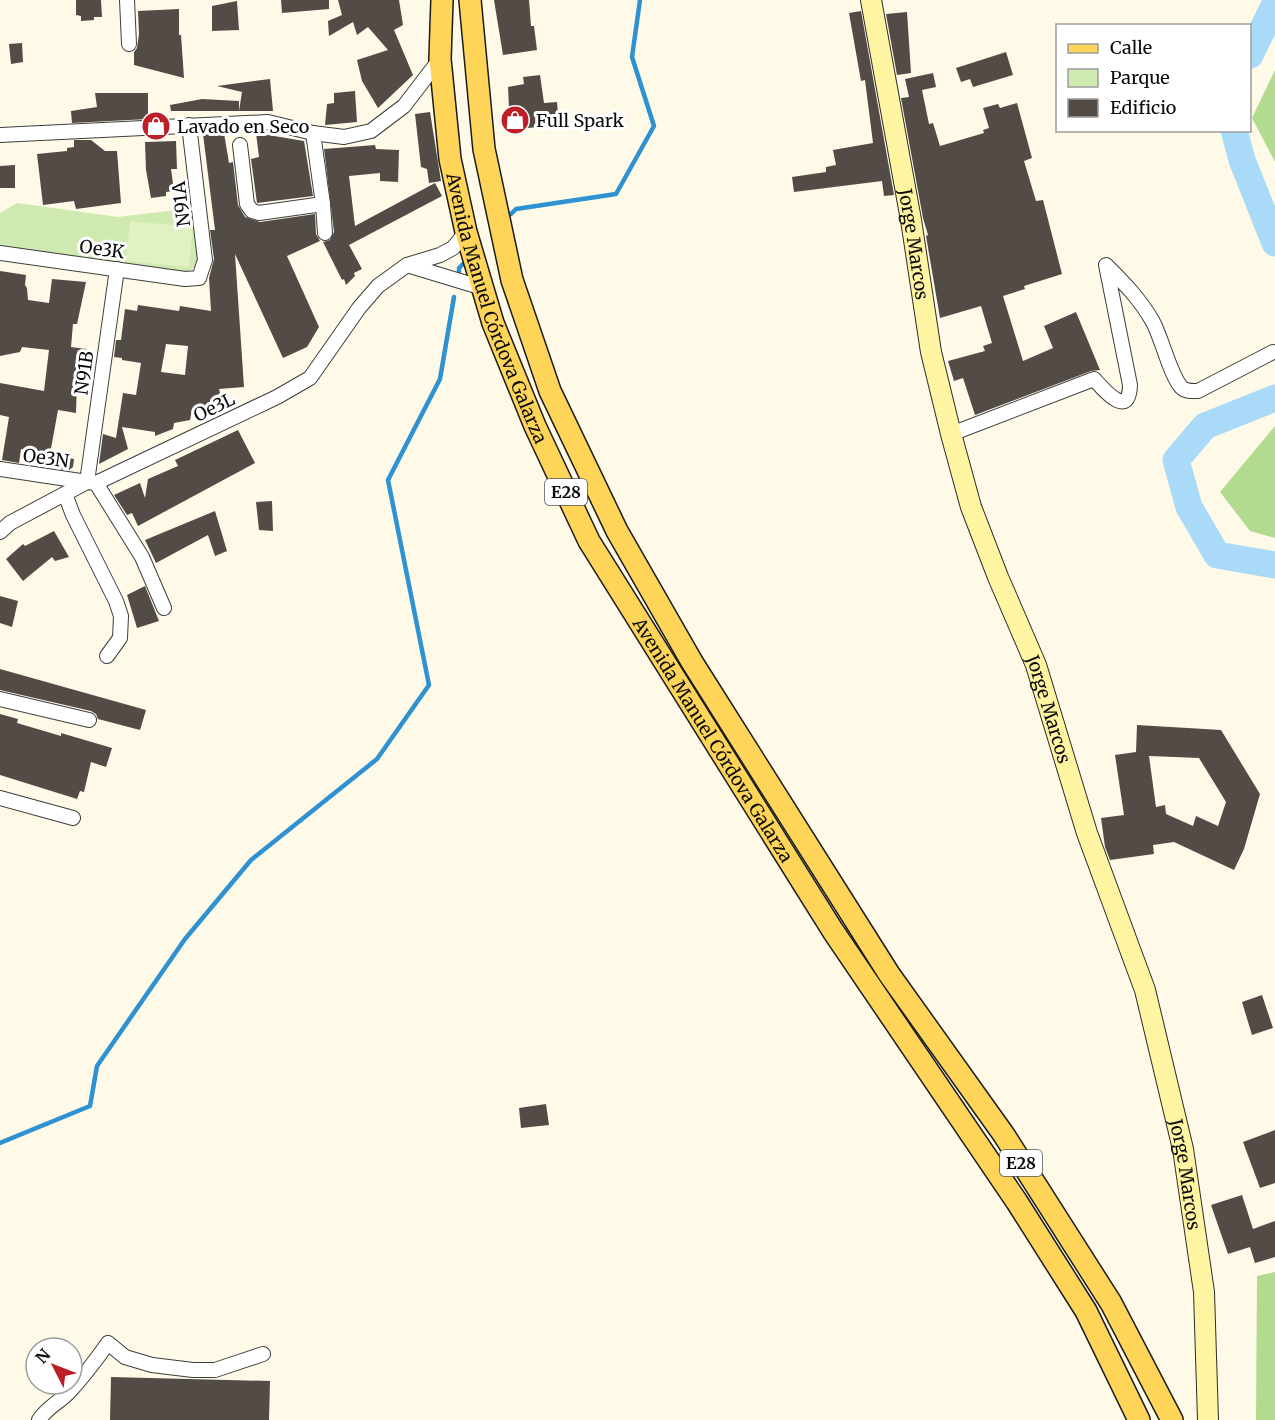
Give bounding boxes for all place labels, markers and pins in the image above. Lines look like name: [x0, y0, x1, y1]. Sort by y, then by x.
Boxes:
shop icon: Full Spark: [499, 104, 531, 136]
place label: Full Spark: [536, 109, 624, 132]
shop icon: Lavado en Seco: [140, 110, 172, 142]
place label: Lavado en Seco: [177, 115, 309, 138]

